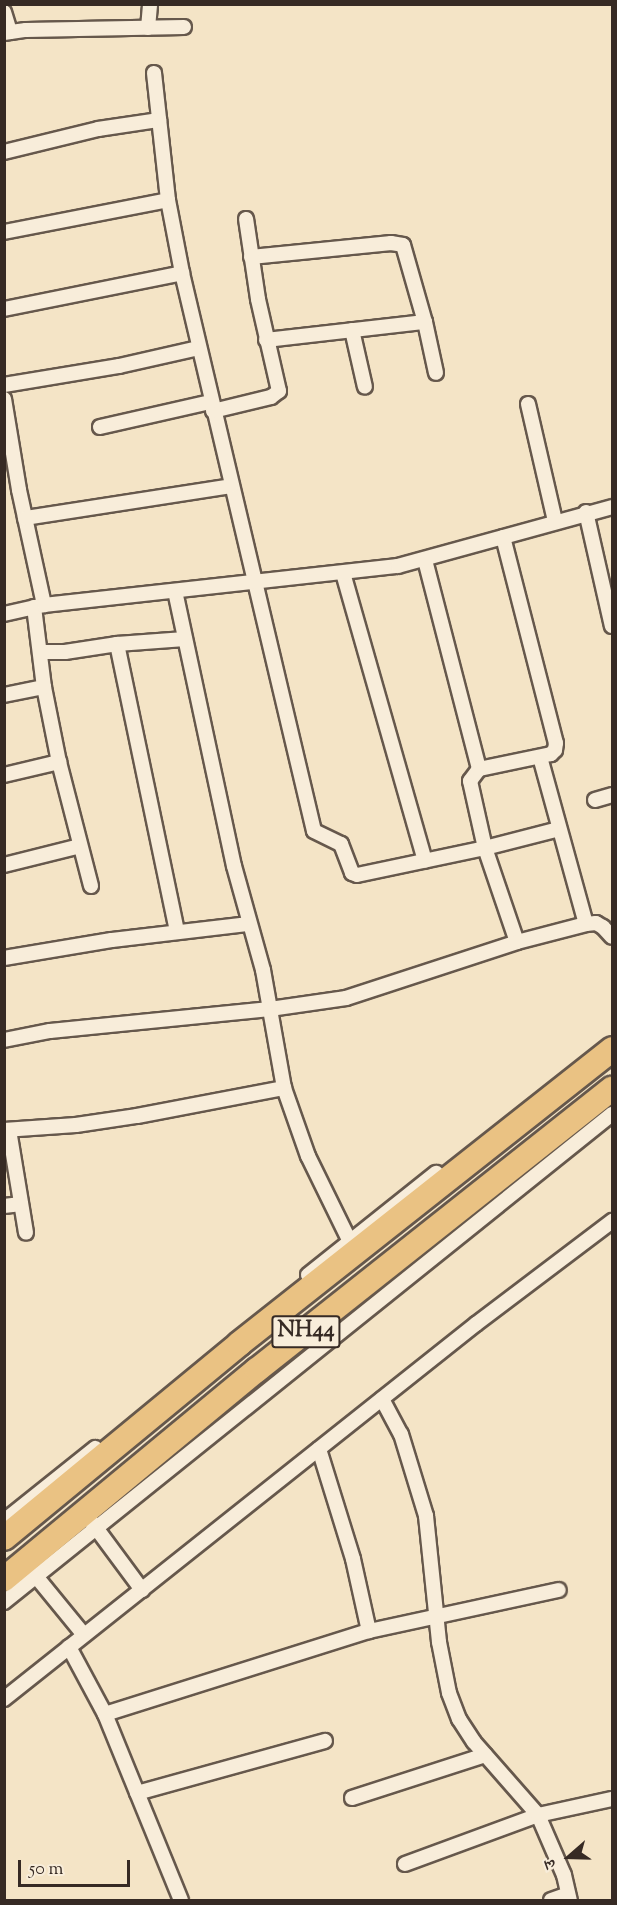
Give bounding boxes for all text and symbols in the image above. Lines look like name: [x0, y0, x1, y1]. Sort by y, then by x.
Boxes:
road number: NH44: [270, 1313, 342, 1351]
north arrow: [539, 1827, 599, 1887]
scale bar: [21, 1848, 134, 1886]
text: उ: [539, 1856, 564, 1871]
text: 50 m: [29, 1857, 63, 1883]

